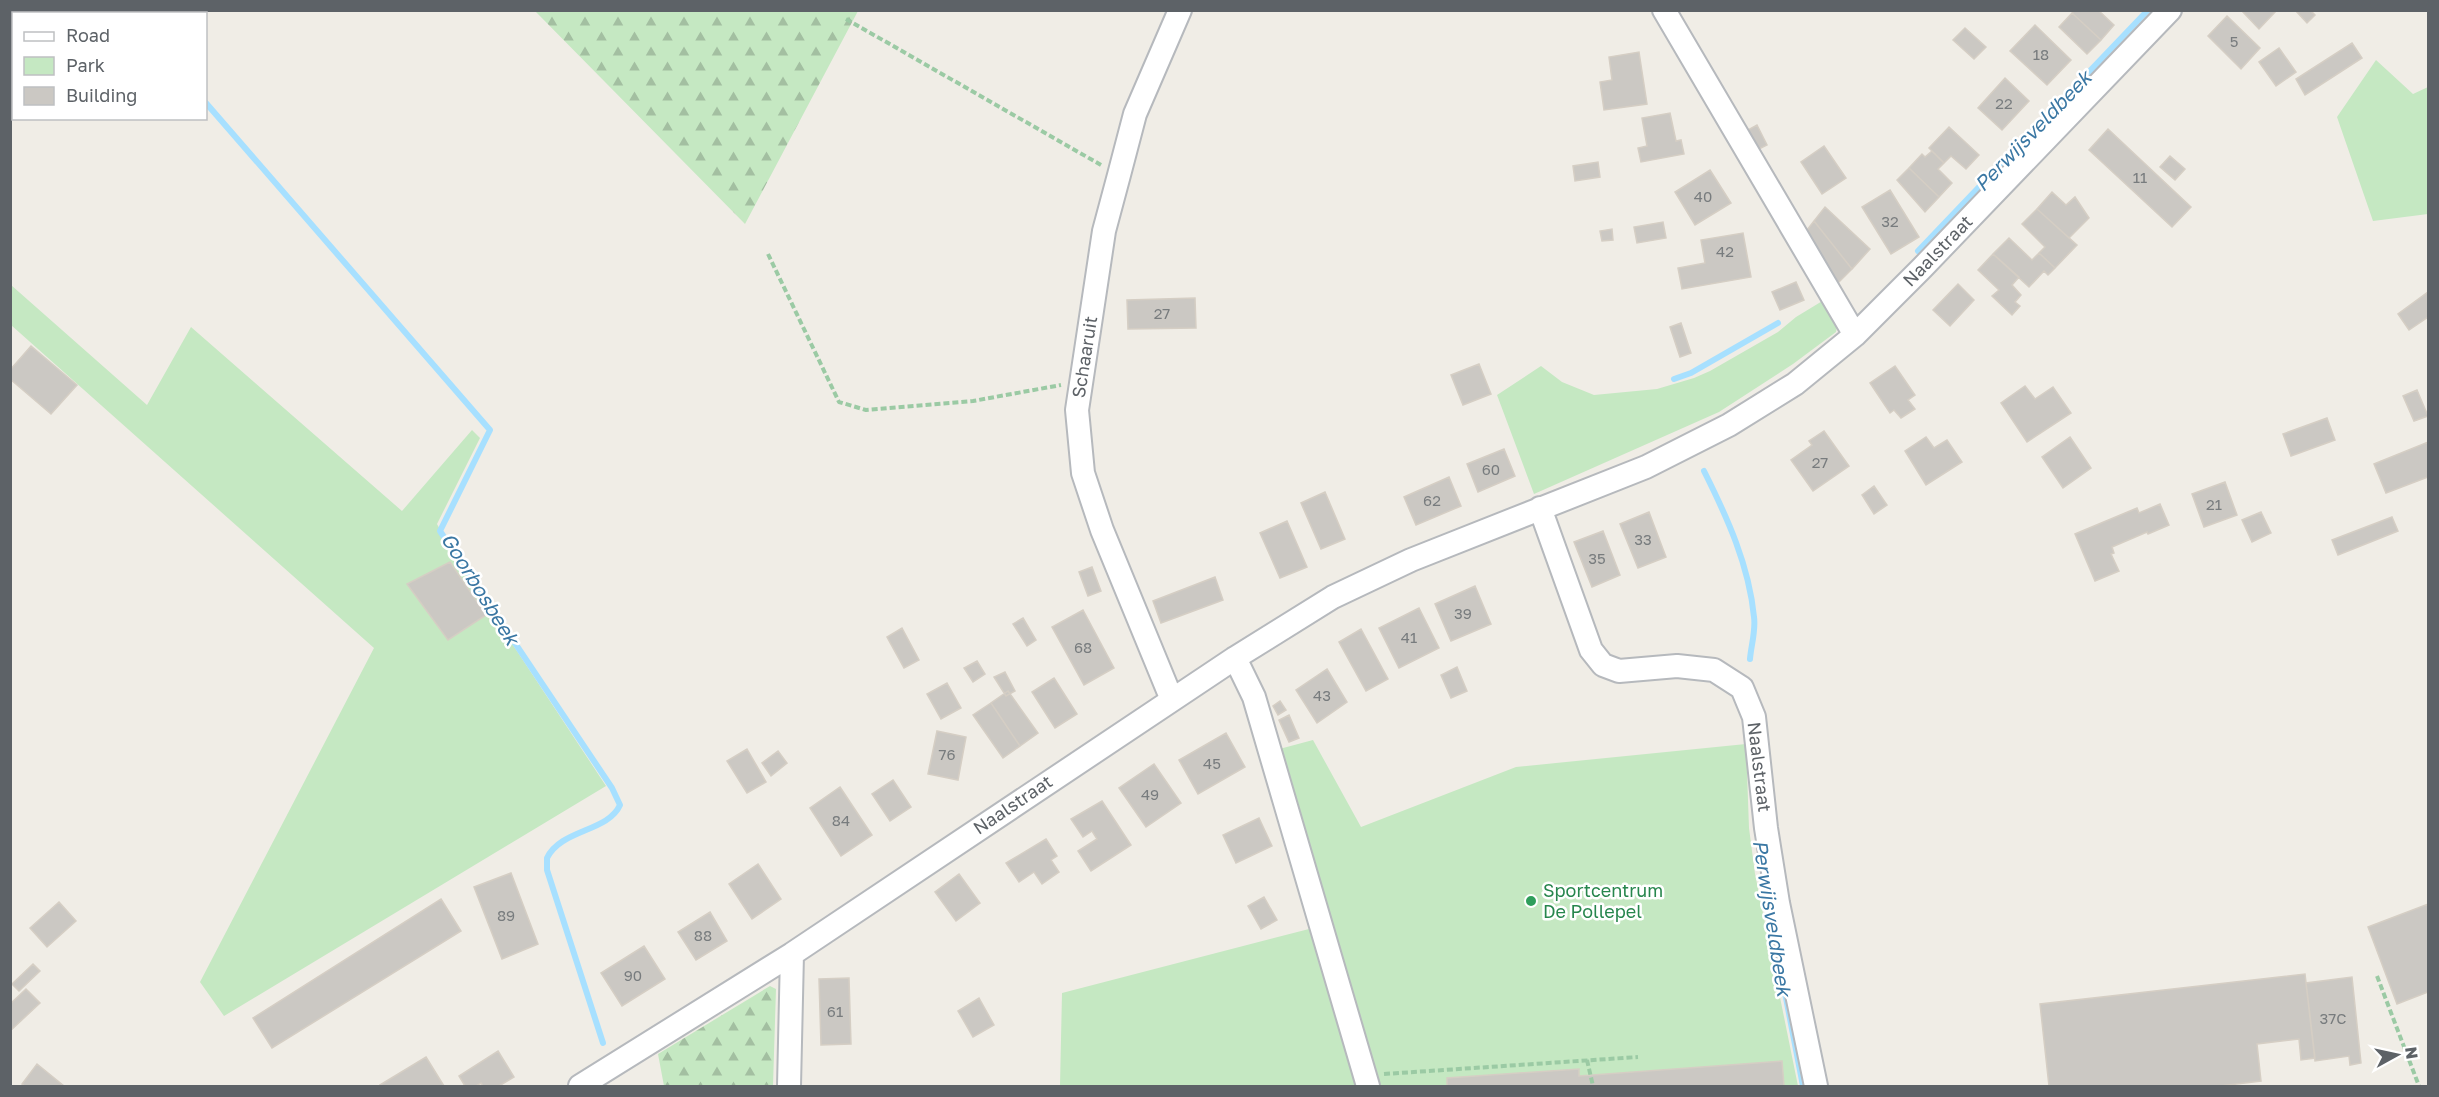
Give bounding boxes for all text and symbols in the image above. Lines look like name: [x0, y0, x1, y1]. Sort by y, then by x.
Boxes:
legend: [12, 12, 207, 120]
text: Road: [66, 24, 110, 46]
house number: 5: [2230, 32, 2238, 50]
house number: 18: [2033, 45, 2049, 63]
text: Park: [66, 54, 105, 76]
water label: Perwijsveldbeek: [1969, 63, 2098, 196]
text: Building: [66, 84, 137, 106]
house number: 22: [1995, 94, 2013, 112]
house number: 11: [2133, 168, 2147, 186]
house number: 40: [1694, 187, 1712, 205]
street label: Naalstraat: [1898, 210, 1977, 291]
house number: 32: [1881, 212, 1899, 230]
house number: 42: [1716, 242, 1734, 260]
house number: 27: [1154, 304, 1170, 322]
street label: Schaaruit: [1067, 314, 1101, 399]
house number: 27: [1812, 453, 1828, 471]
house number: 60: [1482, 460, 1500, 478]
house number: 62: [1423, 491, 1441, 509]
house number: 21: [2206, 495, 2222, 513]
water label: Goorbosbeek: [437, 528, 526, 651]
house number: 33: [1634, 530, 1652, 548]
house number: 35: [1588, 549, 1606, 567]
house number: 39: [1454, 604, 1472, 622]
house number: 41: [1401, 628, 1417, 646]
house number: 68: [1074, 638, 1092, 656]
house number: 43: [1313, 686, 1331, 704]
street label: Naalstraat: [1744, 721, 1776, 813]
house number: 76: [938, 745, 956, 763]
house number: 45: [1203, 754, 1221, 772]
street label: Naalstraat: [969, 770, 1056, 839]
house number: 49: [1141, 785, 1159, 803]
house number: 84: [832, 811, 850, 829]
water label: Perwijsveldbeek: [1748, 838, 1798, 1001]
place label: Sportcentrum De Pollepel: [1543, 879, 1663, 922]
marker: Sportcentrum De Pollepel: [1524, 894, 1538, 908]
house number: 89: [497, 906, 515, 924]
house number: 88: [694, 926, 712, 944]
house number: 90: [624, 966, 642, 984]
house number: 61: [827, 1002, 843, 1020]
house number: 37C: [2320, 1009, 2346, 1027]
north arrow: [2367, 1025, 2427, 1085]
text: N: [2401, 1045, 2423, 1060]

